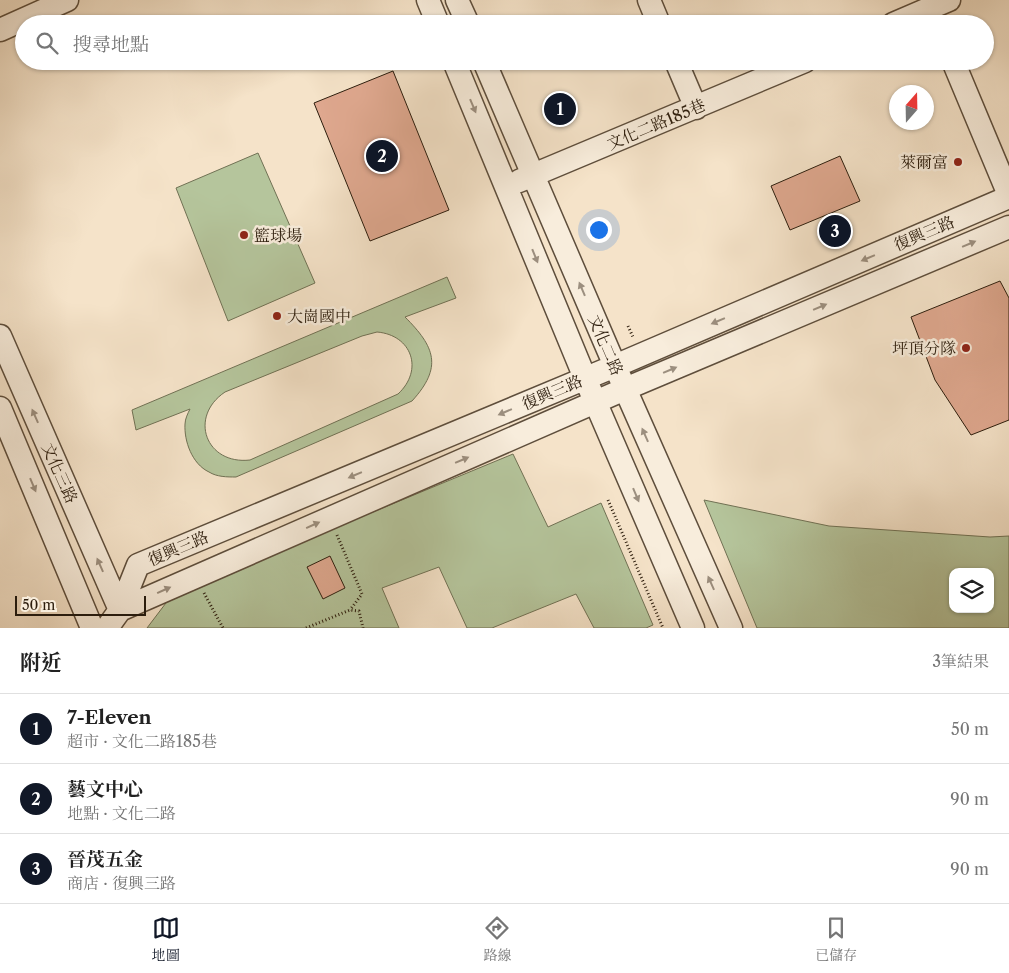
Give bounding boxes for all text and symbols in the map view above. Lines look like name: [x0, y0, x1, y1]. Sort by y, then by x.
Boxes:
search box: [15, 15, 994, 70]
icon: search: [33, 29, 61, 57]
text: 搜尋地點: [73, 33, 149, 56]
north arrow: [889, 85, 934, 130]
pin: 1: [544, 90, 576, 128]
street label: 文化二路185巷: [604, 94, 708, 154]
one-way arrow: [469, 99, 477, 114]
pin: 2: [366, 137, 398, 175]
place label: 萊爾富: [900, 152, 948, 172]
marker: 萊爾富: [952, 156, 964, 168]
street label: 復興三路: [891, 211, 957, 255]
pin: 3: [819, 212, 851, 250]
your location: [586, 217, 612, 243]
place label: 籃球場: [254, 225, 302, 245]
marker: 籃球場: [238, 229, 250, 241]
one-way arrow: [962, 239, 976, 247]
one-way arrow: [532, 249, 540, 263]
one-way arrow: [861, 254, 875, 262]
one-way arrow: [577, 282, 585, 296]
one-way arrow: [813, 302, 827, 310]
place label: 大崗國中: [287, 306, 351, 326]
marker: 大崗國中: [271, 310, 283, 322]
street label: 文化二路: [584, 312, 628, 378]
one-way arrow: [711, 318, 725, 326]
place label: 坪頂分隊: [892, 338, 956, 358]
marker: 坪頂分隊: [960, 342, 972, 354]
one-way arrow: [663, 365, 677, 373]
street label: 復興三路: [519, 370, 585, 414]
one-way arrow: [498, 408, 512, 416]
one-way arrow: [30, 409, 38, 423]
one-way arrow: [641, 428, 649, 442]
street label: 文化三路: [38, 440, 82, 506]
one-way arrow: [455, 456, 469, 464]
one-way arrow: [348, 471, 362, 479]
one-way arrow: [29, 478, 37, 492]
one-way arrow: [632, 488, 640, 502]
one-way arrow: [306, 520, 320, 528]
street label: 復興三路: [145, 526, 211, 570]
one-way arrow: [96, 558, 104, 572]
map controls: [949, 568, 994, 613]
button: layers: [949, 568, 994, 613]
one-way arrow: [707, 576, 715, 590]
one-way arrow: [157, 586, 171, 594]
scale bar: [15, 593, 146, 616]
text: 50 m: [22, 596, 55, 614]
text: 附近: [20, 650, 62, 675]
text: 3筆結果: [932, 651, 989, 671]
text: 7-Eleven: [67, 706, 152, 729]
text: 1: [32, 719, 40, 739]
text: 50 m: [951, 719, 989, 739]
text: 超市 · 文化二路185巷: [67, 731, 217, 751]
text: 藝文中心: [67, 778, 143, 801]
text: 2: [31, 789, 41, 809]
text: 90 m: [950, 789, 989, 809]
text: 地點 · 文化二路: [67, 803, 176, 823]
text: 晉茂五金: [67, 848, 143, 871]
text: 3: [31, 859, 41, 879]
text: 90 m: [950, 859, 989, 879]
text: 商店 · 復興三路: [67, 873, 176, 893]
tab: 地圖: [152, 914, 180, 964]
tab: 路線: [483, 914, 511, 964]
tab: 已儲存: [815, 914, 857, 964]

